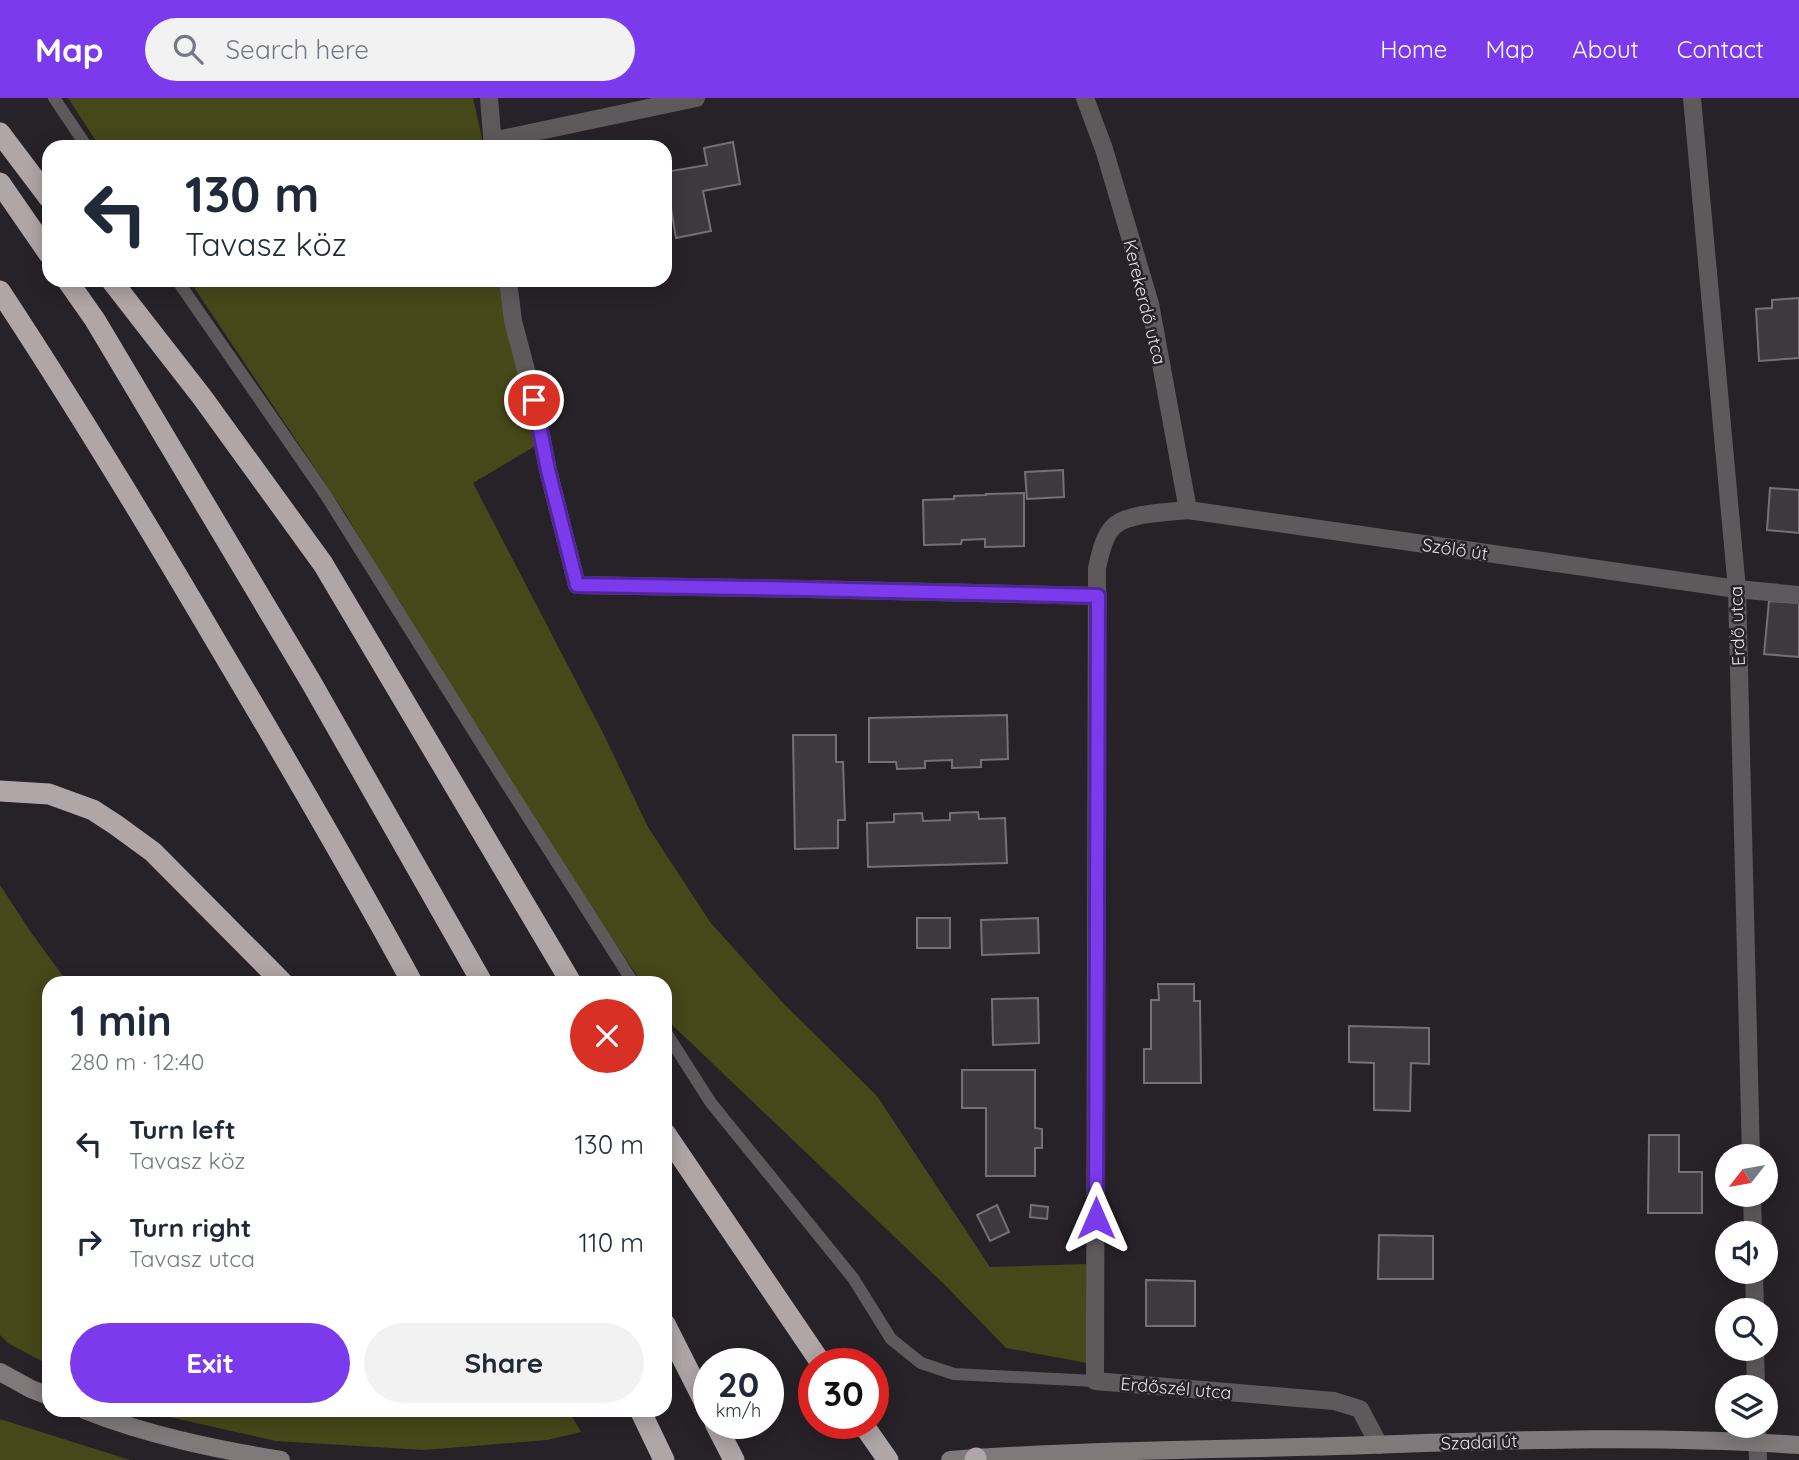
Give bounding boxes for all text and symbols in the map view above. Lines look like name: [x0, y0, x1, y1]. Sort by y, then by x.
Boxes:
search box: [145, 18, 635, 81]
text: Map: [35, 29, 103, 70]
icon: search: [169, 30, 207, 68]
text: Search here: [225, 33, 369, 66]
text: Home: [1380, 34, 1447, 64]
text: Map: [1485, 34, 1534, 64]
text: About: [1572, 34, 1639, 64]
text: Contact: [1677, 34, 1764, 64]
text: 130 m: [185, 163, 319, 224]
icon: left: [70, 168, 161, 259]
text: Tavasz köz: [185, 224, 347, 264]
street label: Kerekerdő utca: [1118, 237, 1172, 367]
pin: [504, 370, 564, 430]
icon: arrive: [515, 381, 553, 419]
street label: Szőlő út: [1421, 533, 1489, 565]
street label: Erdő utca: [1724, 586, 1750, 666]
text: 1 min: [70, 994, 172, 1047]
button: close: [570, 999, 644, 1073]
text: 280 m · 12:40: [70, 1047, 205, 1076]
text: Turn left: [129, 1113, 236, 1146]
icon: left: [70, 1125, 108, 1163]
text: 130 m: [574, 1128, 644, 1161]
north arrow: [1715, 1144, 1778, 1208]
map controls: [1715, 1144, 1778, 1438]
text: Tavasz köz: [129, 1146, 245, 1175]
position arrow: [1059, 1181, 1133, 1255]
text: Turn right: [129, 1211, 251, 1244]
button: sound: [1715, 1221, 1778, 1284]
icon: right: [70, 1223, 108, 1261]
text: 110 m: [578, 1226, 644, 1259]
text: Tavasz utca: [129, 1244, 255, 1273]
button: search: [1715, 1298, 1778, 1361]
button: Exit: [70, 1323, 350, 1403]
button: Share: [364, 1323, 644, 1403]
speed limit sign: 30: [798, 1348, 889, 1439]
text: 20: [718, 1362, 759, 1406]
street label: Erdőszél utca: [1120, 1372, 1232, 1404]
button: layers: [1715, 1375, 1778, 1438]
text: km/h: [716, 1399, 761, 1422]
street label: Szadai út: [1440, 1429, 1518, 1455]

